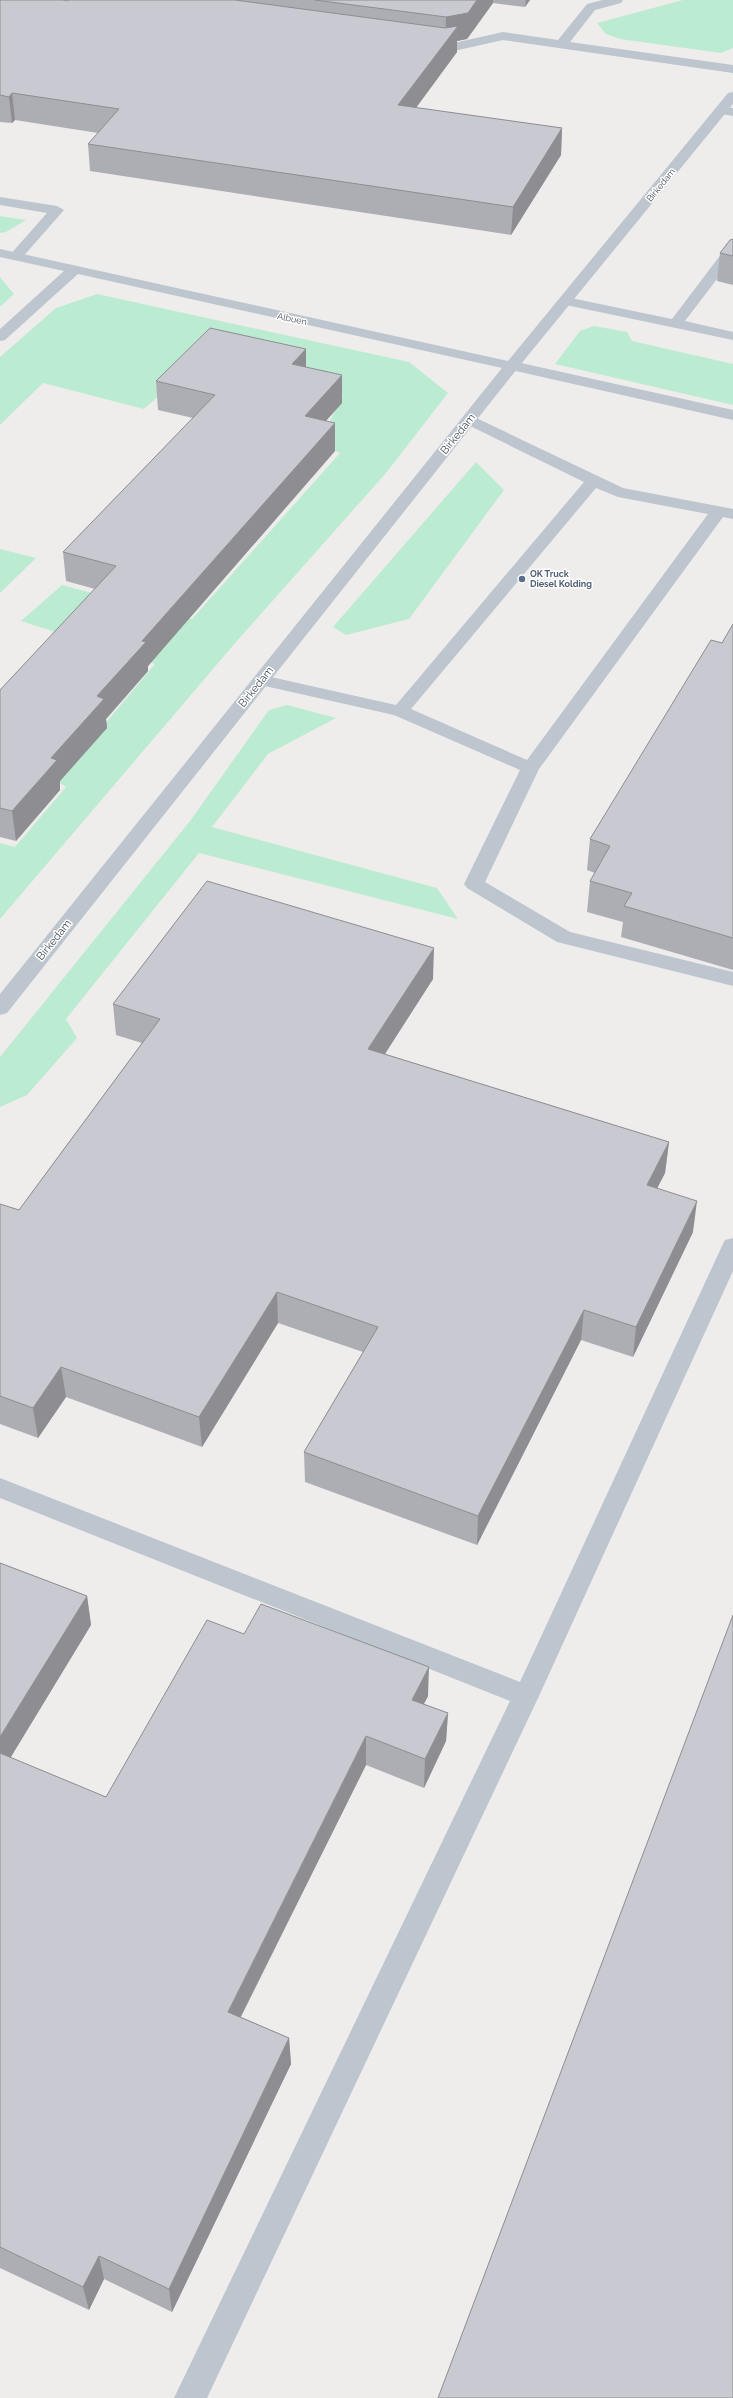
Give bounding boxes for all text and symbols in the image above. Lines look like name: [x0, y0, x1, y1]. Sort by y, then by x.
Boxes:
street label: Birkedam: [645, 166, 677, 204]
street label: Albuen: [276, 311, 308, 327]
street label: Birkedam: [438, 411, 478, 457]
place label: OK Truck Diesel Kolding: [530, 569, 592, 589]
marker: OK Truck Diesel Kolding: [517, 574, 527, 584]
street label: Birkedam: [236, 664, 276, 710]
street label: Birkedam: [34, 917, 74, 963]

